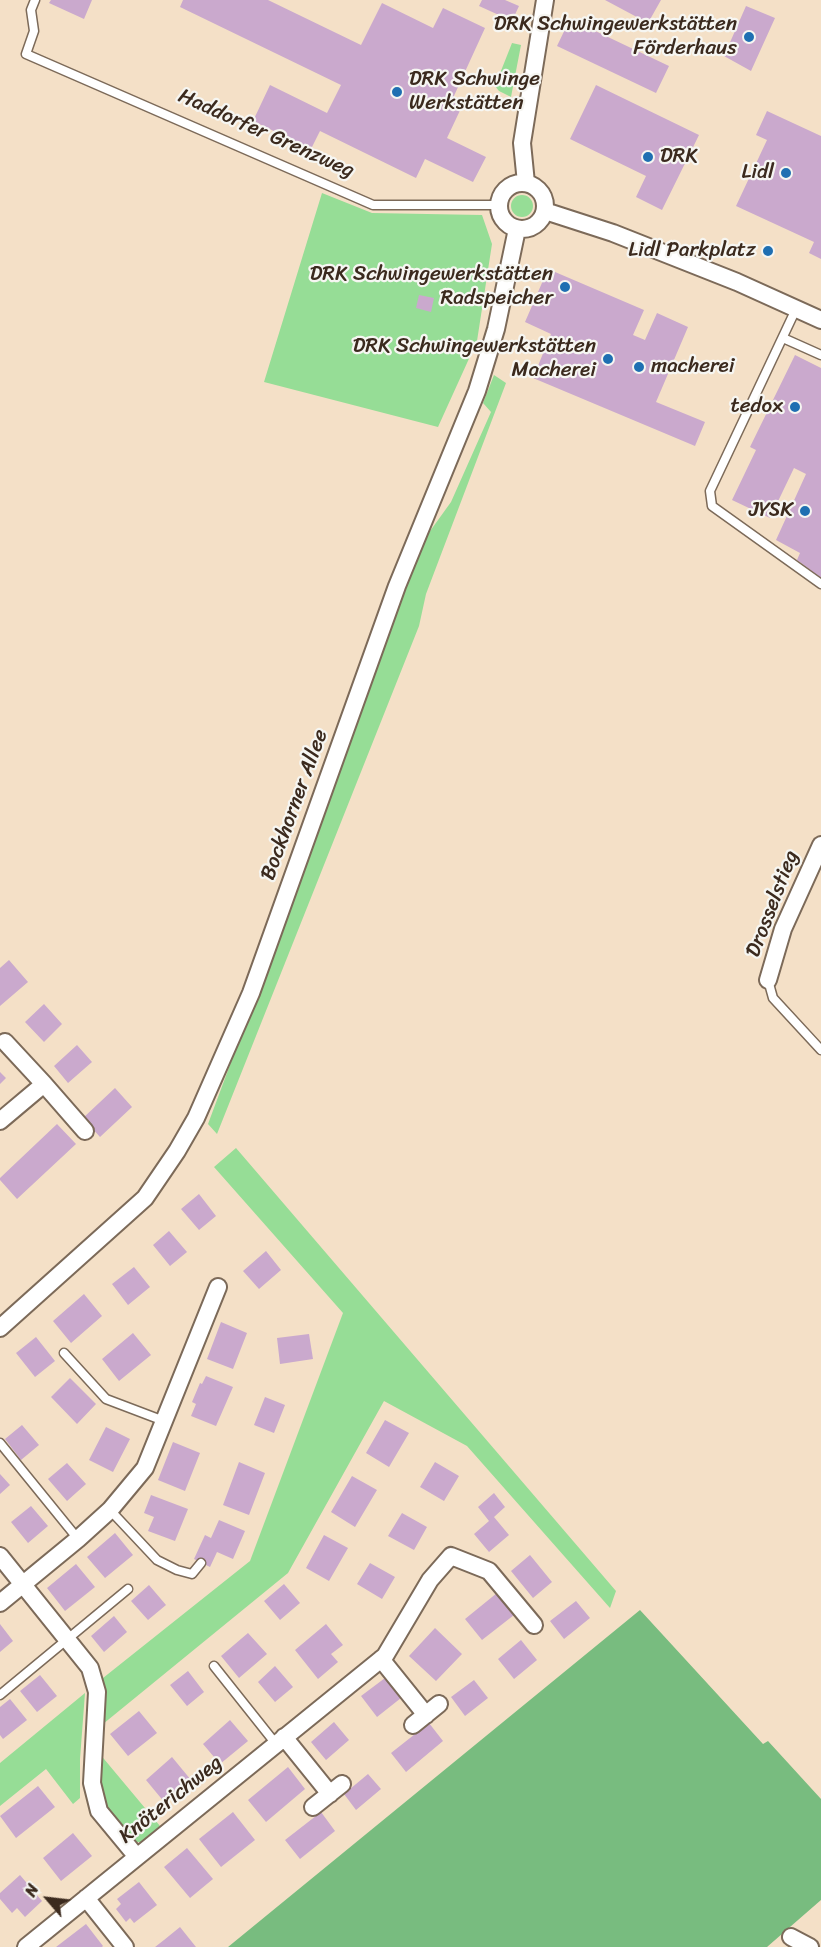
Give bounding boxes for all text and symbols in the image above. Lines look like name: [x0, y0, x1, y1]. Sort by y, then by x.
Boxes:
place label: DRK Schwingewerkstätten Förderhaus: [494, 12, 737, 62]
marker: DRK Schwingewerkstätten Förderhaus: [742, 30, 756, 44]
place label: DRK Schwinge Werkstätten: [409, 67, 540, 117]
street label: Haddorfer Grenzweg: [174, 84, 358, 184]
marker: DRK Schwinge Werkstätten: [390, 85, 404, 99]
place label: DRK: [660, 144, 698, 170]
marker: DRK: [641, 150, 655, 164]
place label: Lidl: [741, 160, 774, 186]
marker: Lidl: [779, 166, 793, 180]
place label: Lidl Parkplatz: [628, 238, 756, 264]
marker: Lidl Parkplatz: [761, 244, 775, 258]
place label: DRK Schwingewerkstätten Radspeicher: [310, 262, 553, 312]
marker: DRK Schwingewerkstätten Radspeicher: [558, 280, 572, 294]
place label: DRK Schwingewerkstätten Macherei: [353, 334, 596, 384]
marker: DRK Schwingewerkstätten Macherei: [601, 352, 615, 366]
place label: macherei: [651, 354, 734, 380]
marker: macherei: [632, 360, 646, 374]
place label: tedox: [731, 394, 783, 420]
marker: tedox: [788, 400, 802, 414]
place label: JYSK: [749, 498, 793, 524]
marker: JYSK: [798, 504, 812, 518]
street label: Bockhorner Allee: [256, 726, 334, 884]
street label: Drosselstieg: [741, 847, 805, 961]
street label: Knöterichweg: [114, 1751, 228, 1849]
north arrow: [18, 1869, 78, 1929]
text: N: [16, 1879, 47, 1902]

